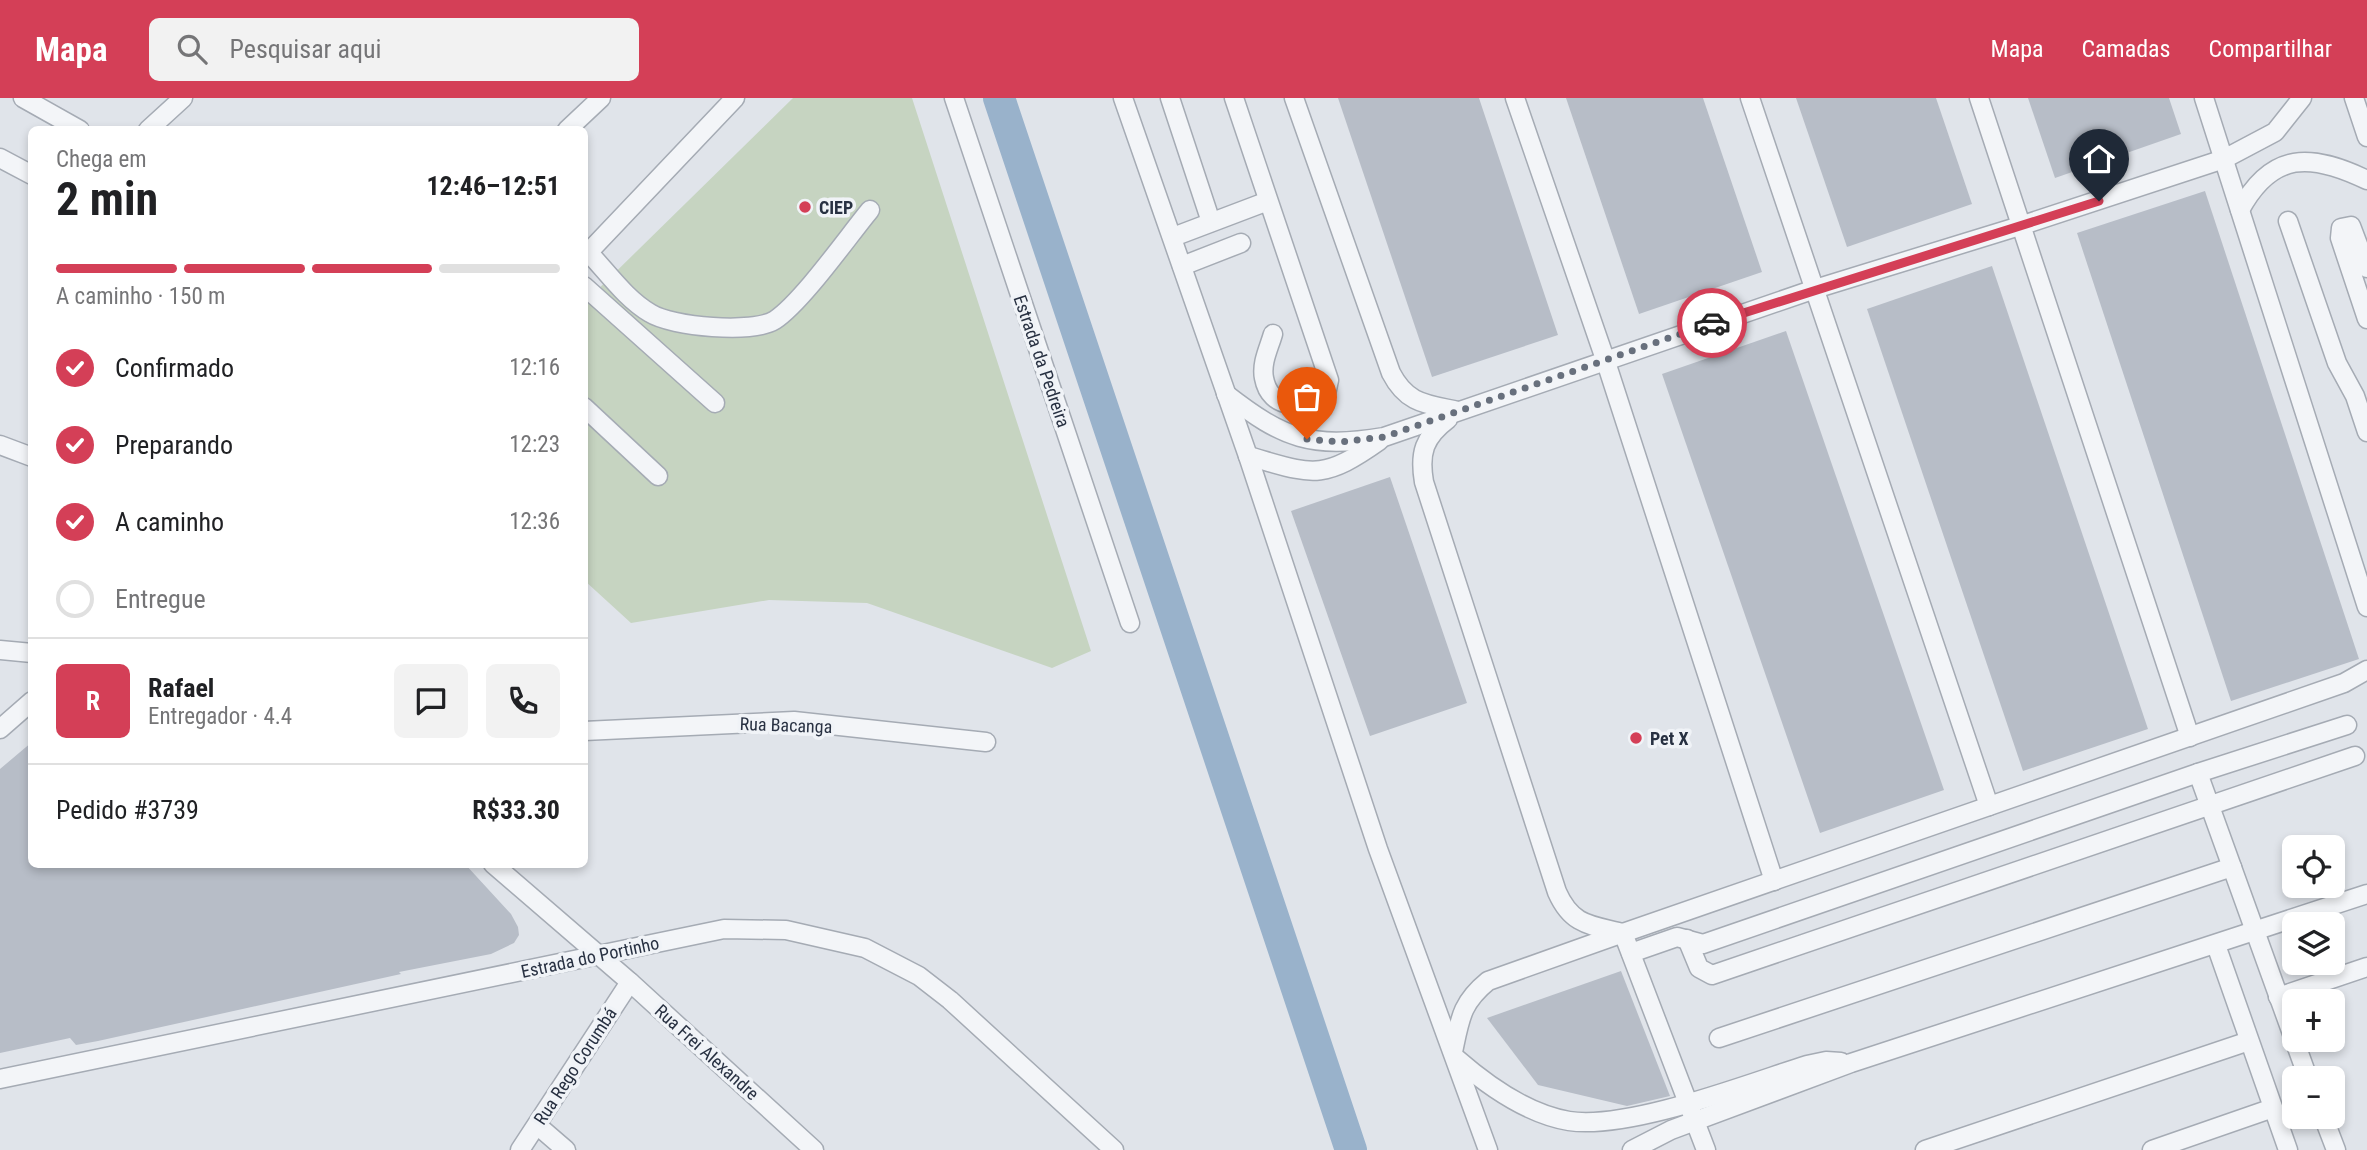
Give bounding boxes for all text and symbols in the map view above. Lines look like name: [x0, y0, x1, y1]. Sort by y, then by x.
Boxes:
search box: [149, 18, 639, 81]
text: Mapa: [35, 30, 107, 69]
icon: search: [173, 30, 211, 68]
text: Pesquisar aqui: [229, 34, 382, 64]
text: Mapa: [1991, 35, 2044, 63]
text: Camadas: [2082, 35, 2171, 63]
text: Compartilhar: [2209, 35, 2332, 63]
pin: [2069, 129, 2129, 201]
icon: home: [2080, 140, 2118, 178]
text: Chega em: [56, 146, 147, 173]
text: 12:46–12:51: [426, 171, 560, 201]
text: 2 min: [56, 172, 158, 226]
place label: CIEP: [819, 197, 853, 218]
marker: CIEP: [797, 199, 813, 215]
text: A caminho · 150 m: [56, 283, 225, 310]
courier: [1677, 288, 1747, 358]
street label: Estrada da Pedreira: [1010, 292, 1074, 430]
icon: car: [1693, 304, 1731, 342]
icon: check: [56, 349, 94, 387]
text: Confirmado: [115, 353, 234, 383]
text: 12:16: [509, 354, 560, 381]
pin: [1277, 367, 1337, 439]
icon: bag: [1288, 378, 1326, 416]
icon: check: [56, 426, 94, 464]
text: Preparando: [115, 430, 233, 460]
text: 12:23: [509, 431, 560, 458]
icon: check: [56, 503, 94, 541]
text: A caminho: [115, 507, 224, 537]
text: 12:36: [509, 508, 560, 535]
text: Entregue: [115, 584, 206, 614]
button: chat: [394, 664, 468, 738]
button: phone: [486, 664, 560, 738]
text: Rafael: [148, 673, 214, 703]
text: R: [86, 686, 100, 716]
text: Entregador · 4.4: [148, 703, 292, 730]
street label: Rua Bacanga: [739, 713, 833, 737]
place label: Pet X: [1650, 728, 1688, 749]
marker: Pet X: [1628, 730, 1644, 746]
text: Pedido #3739: [56, 795, 199, 825]
text: R$33.30: [472, 795, 560, 825]
map controls: [2282, 835, 2345, 1129]
button: locate: [2282, 835, 2345, 898]
button: layers: [2282, 912, 2345, 975]
street label: Estrada do Portinho: [519, 932, 661, 982]
button: +: [2282, 989, 2345, 1052]
street label: Rua Frei Alexandre: [651, 1000, 763, 1104]
street label: Rua Rego Corumbá: [529, 1003, 621, 1129]
button: −: [2282, 1066, 2345, 1129]

